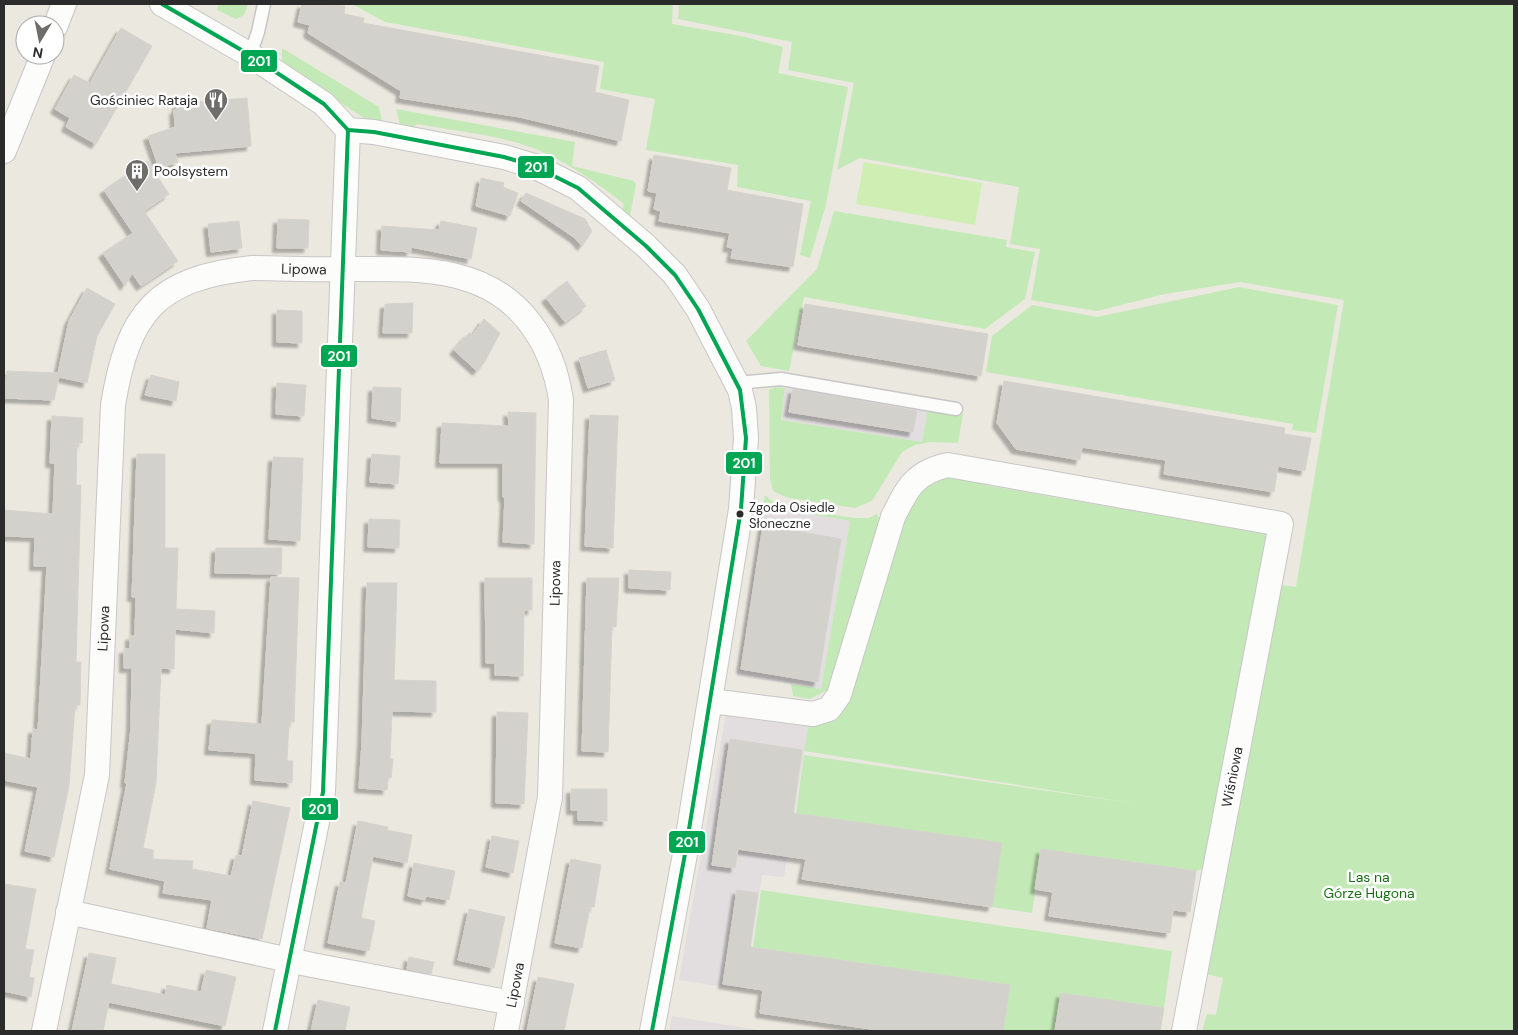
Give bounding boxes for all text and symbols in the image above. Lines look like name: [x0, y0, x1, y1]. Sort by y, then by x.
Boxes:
north arrow: [15, 15, 65, 65]
text: N: [31, 43, 44, 63]
line badge: 201: [240, 49, 278, 73]
text: 201: [248, 52, 270, 70]
restaurant icon: Gościniec Rataja: [203, 87, 229, 121]
place label: Gościniec Rataja: [90, 91, 198, 109]
line badge: 201: [517, 155, 555, 179]
building icon: Poolsystem: [124, 158, 150, 192]
text: 201: [525, 158, 547, 176]
place label: Poolsystem: [154, 162, 228, 180]
street label: Lipowa: [281, 259, 327, 278]
line badge: 201: [320, 344, 358, 368]
text: 201: [328, 347, 350, 365]
line badge: 201: [725, 451, 763, 475]
text: 201: [733, 454, 755, 472]
place label: Zgoda Osiedle Słoneczne: [749, 499, 835, 532]
marker: Zgoda Osiedle Słoneczne: [735, 509, 745, 519]
street label: Lipowa: [546, 560, 564, 606]
street label: Lipowa: [93, 605, 113, 652]
street label: Wiśniowa: [1217, 745, 1247, 809]
line badge: 201: [301, 797, 339, 821]
text: 201: [309, 800, 331, 818]
line badge: 201: [668, 830, 706, 854]
text: 201: [676, 833, 698, 851]
park label: Las na Górze Hugona: [1323, 868, 1415, 902]
street label: Lipowa: [502, 961, 528, 1009]

